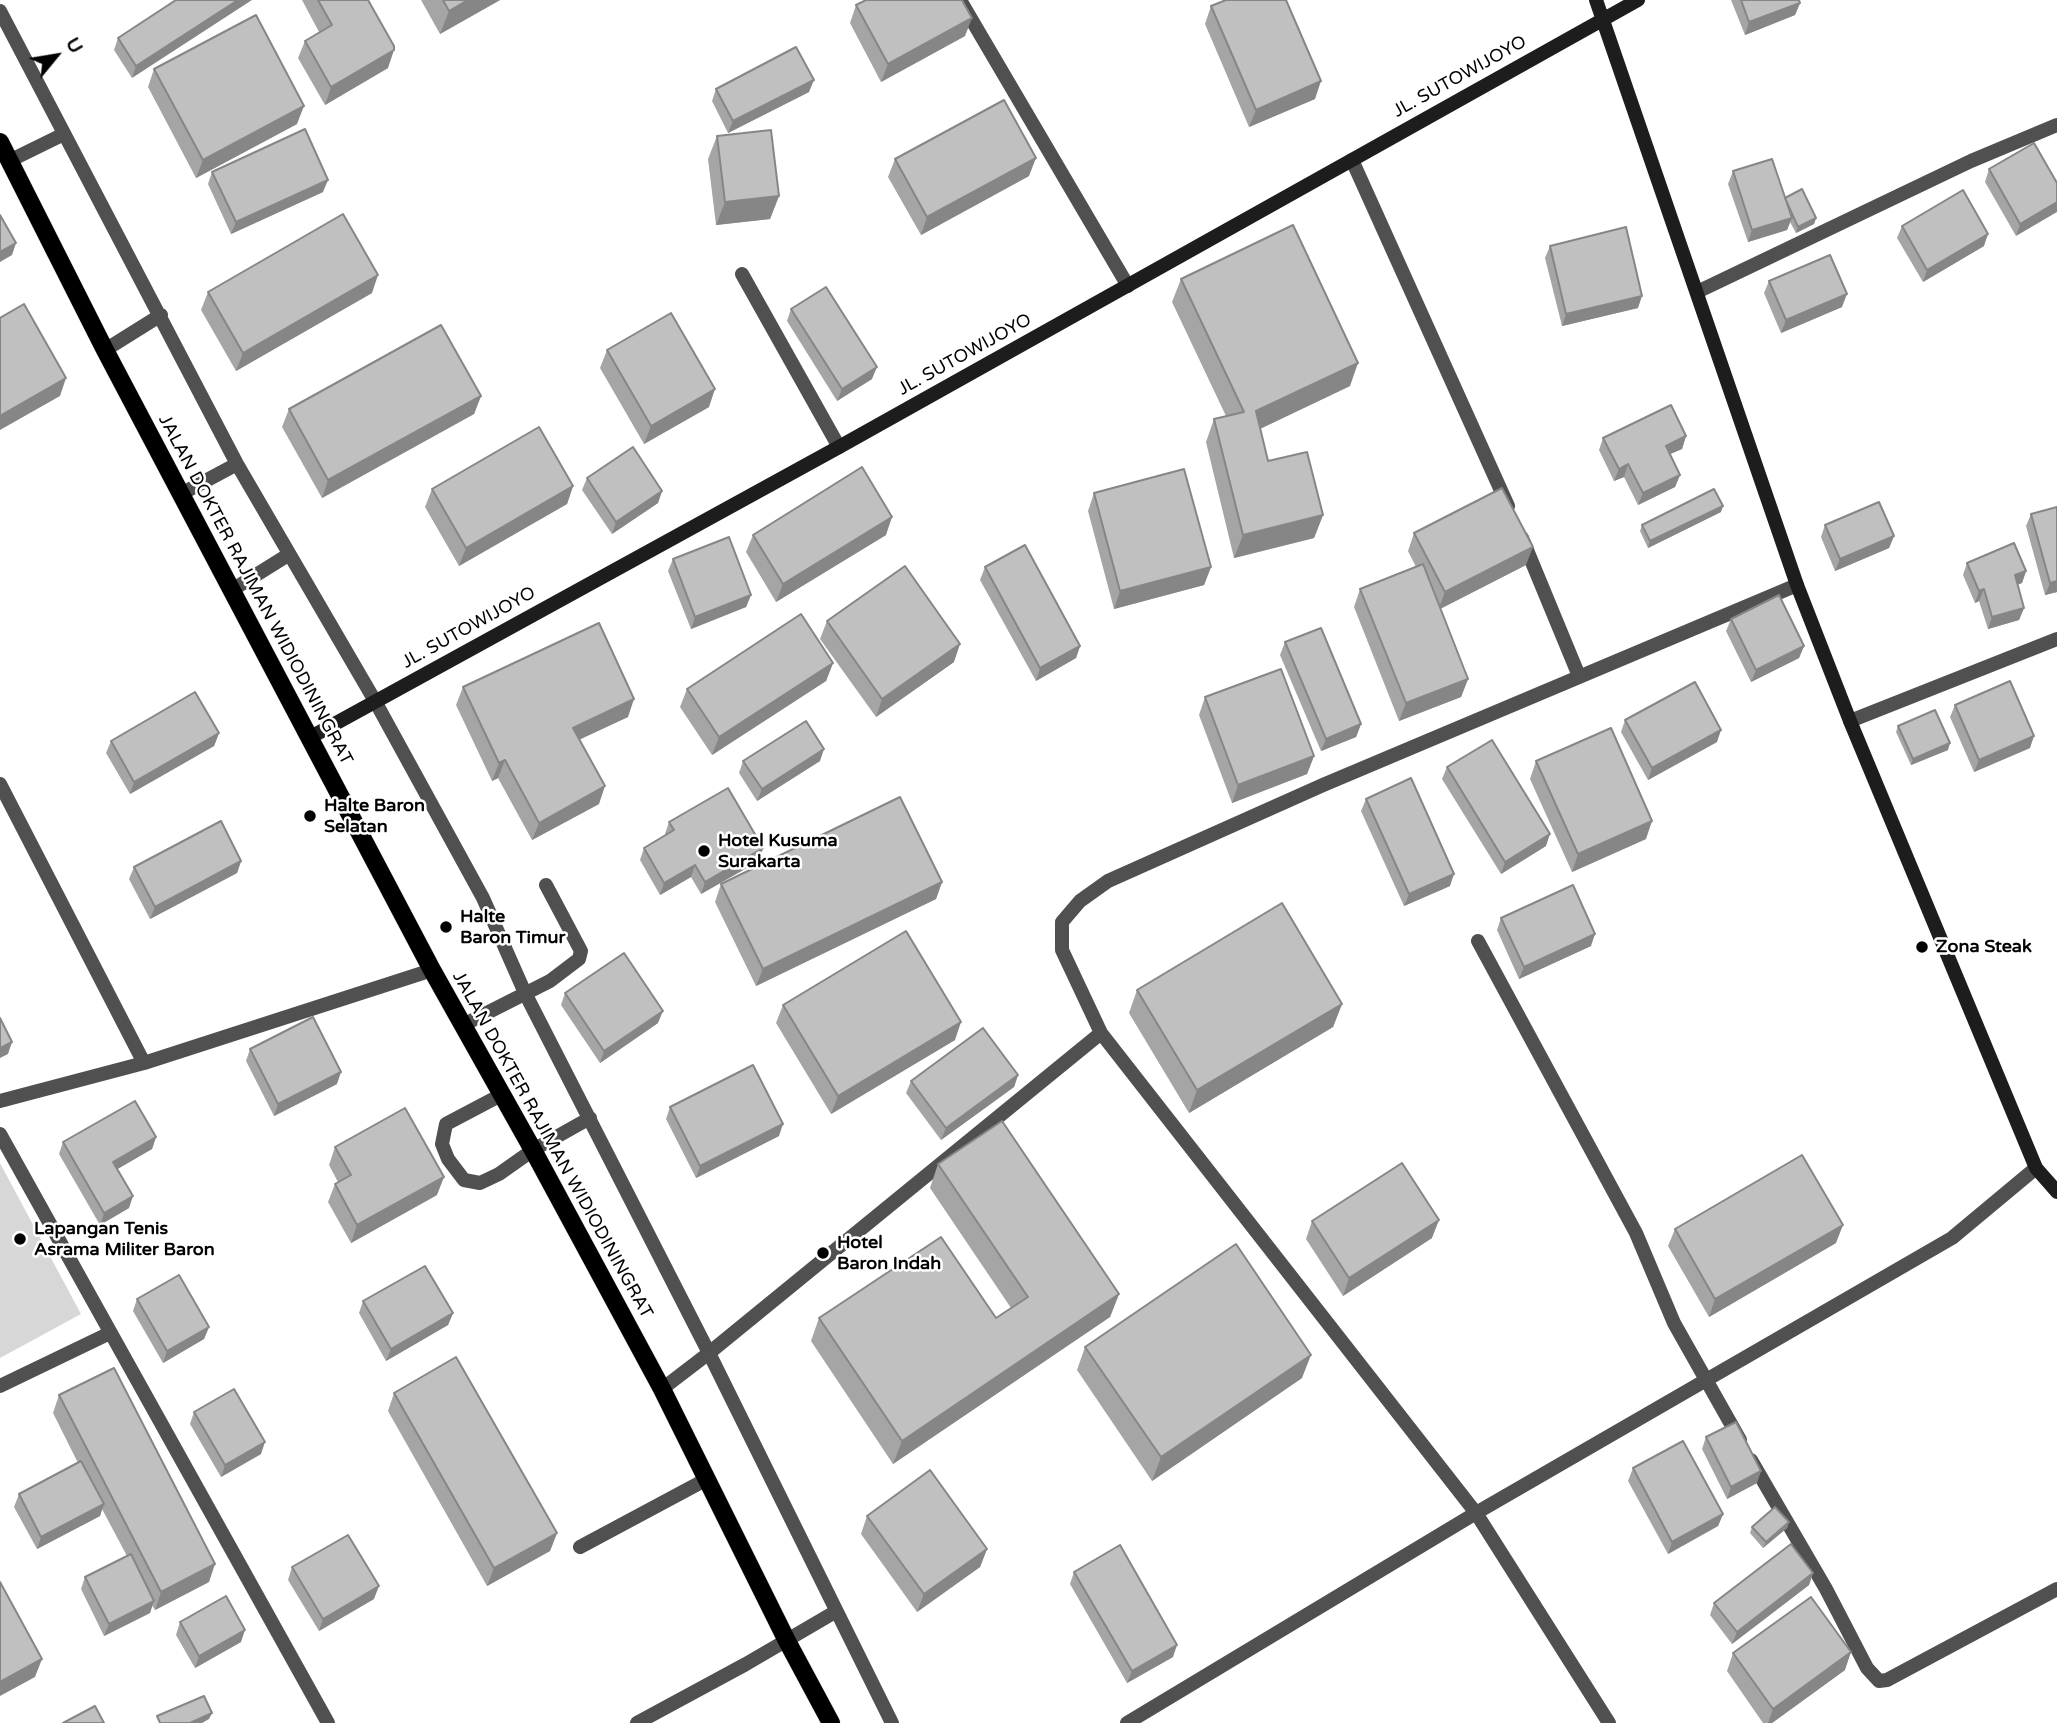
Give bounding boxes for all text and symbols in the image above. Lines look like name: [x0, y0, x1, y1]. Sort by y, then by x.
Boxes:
north arrow: [21, 21, 91, 91]
street label: JL. SUTOWIJOYO: [1389, 31, 1531, 123]
text: U: [61, 34, 87, 57]
street label: JL. SUTOWIJOYO: [894, 309, 1036, 401]
street label: JALAN DOKTER RAJIMAN WIDIODININGRAT: [153, 411, 357, 769]
street label: JL. SUTOWIJOYO: [398, 582, 540, 674]
place label: Halte Baron Selatan: [324, 795, 425, 838]
marker: Halte Baron Selatan: [302, 808, 318, 824]
place label: Hotel Kusuma Surakarta: [718, 830, 838, 872]
marker: Hotel Kusuma Surakarta: [696, 843, 712, 859]
place label: Halte Baron Timur: [460, 906, 565, 948]
marker: Halte Baron Timur: [438, 919, 454, 935]
place label: Zona Steak: [1936, 936, 2032, 958]
marker: Zona Steak: [1914, 939, 1930, 955]
street label: JALAN DOKTER RAJIMAN WIDIODININGRAT: [447, 968, 657, 1322]
place label: Lapangan Tenis Asrama Militer Baron: [34, 1218, 215, 1260]
marker: Lapangan Tenis Asrama Militer Baron: [12, 1231, 28, 1247]
place label: Hotel Baron Indah: [837, 1232, 941, 1274]
marker: Hotel Baron Indah: [815, 1245, 831, 1261]

